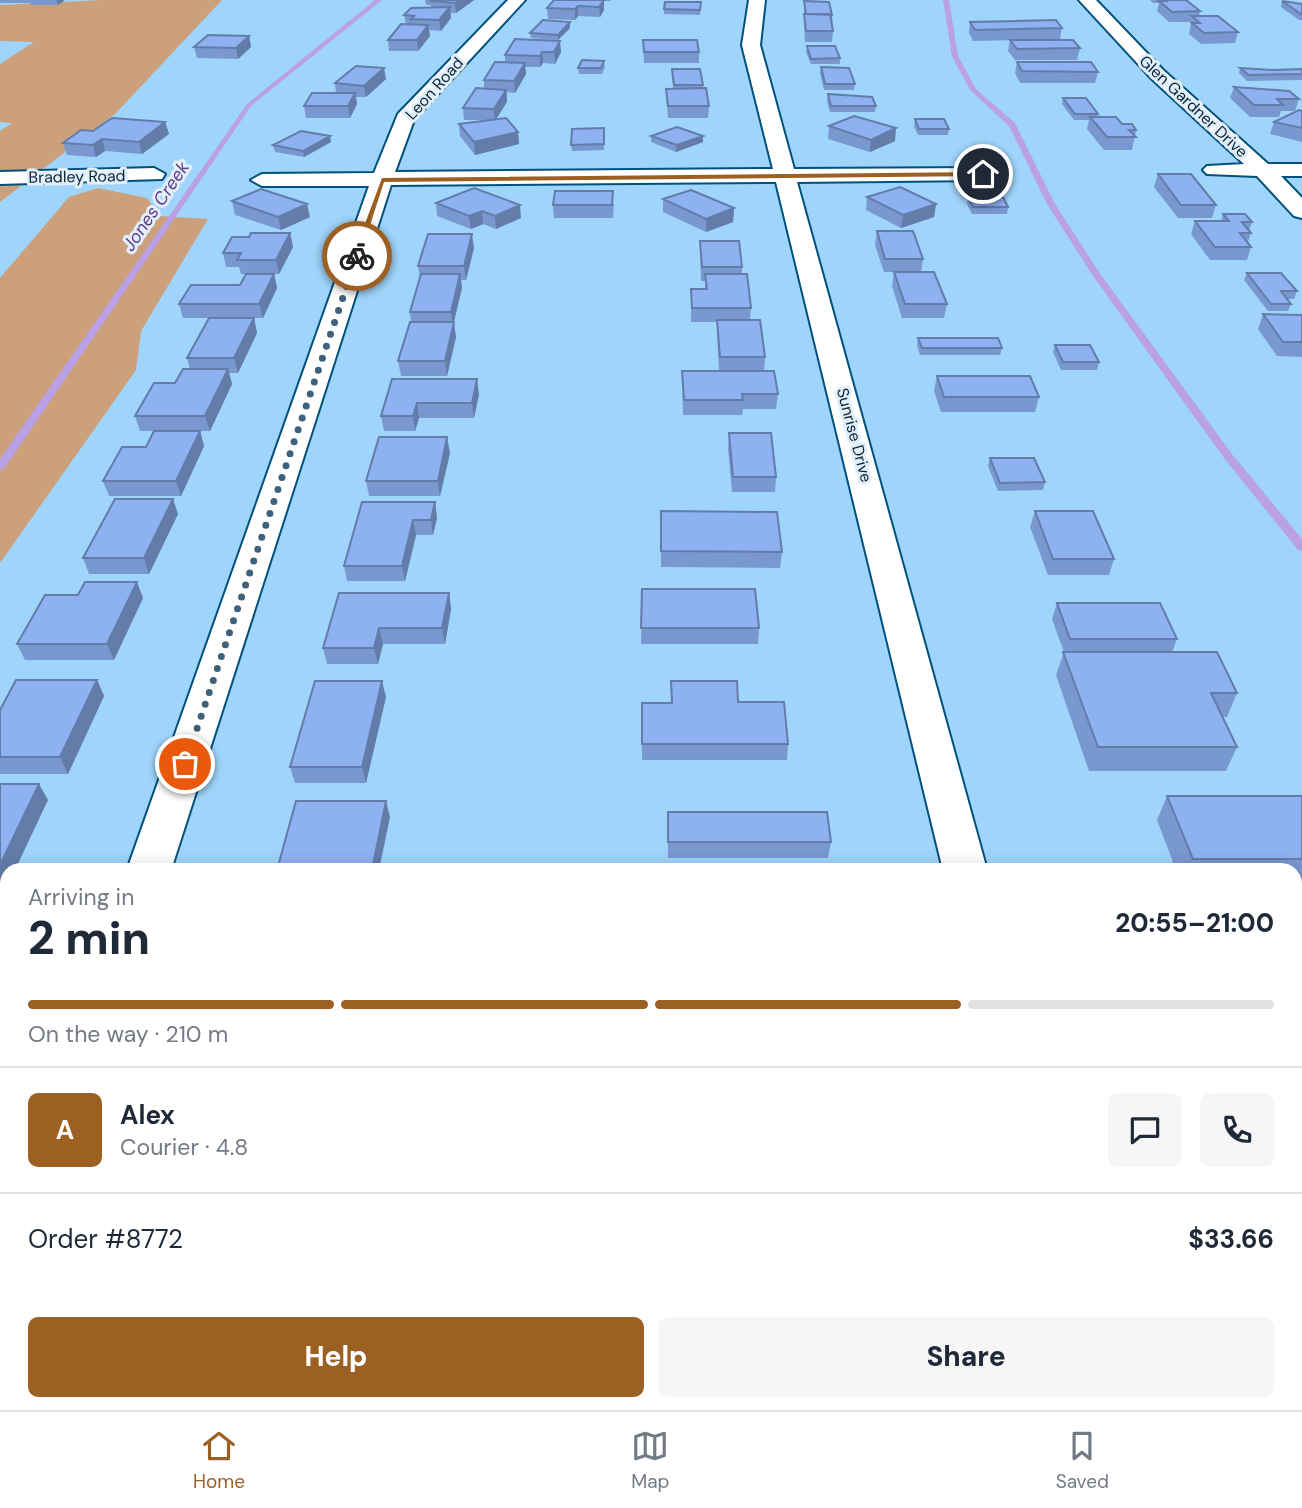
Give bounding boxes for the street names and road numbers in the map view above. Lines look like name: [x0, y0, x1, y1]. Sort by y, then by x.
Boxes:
street label: Glen Gardner Drive: [1135, 51, 1252, 162]
street label: Leon Road: [401, 53, 468, 124]
street label: Bradley Road: [28, 165, 126, 188]
street label: Sunrise Drive: [832, 386, 877, 485]

